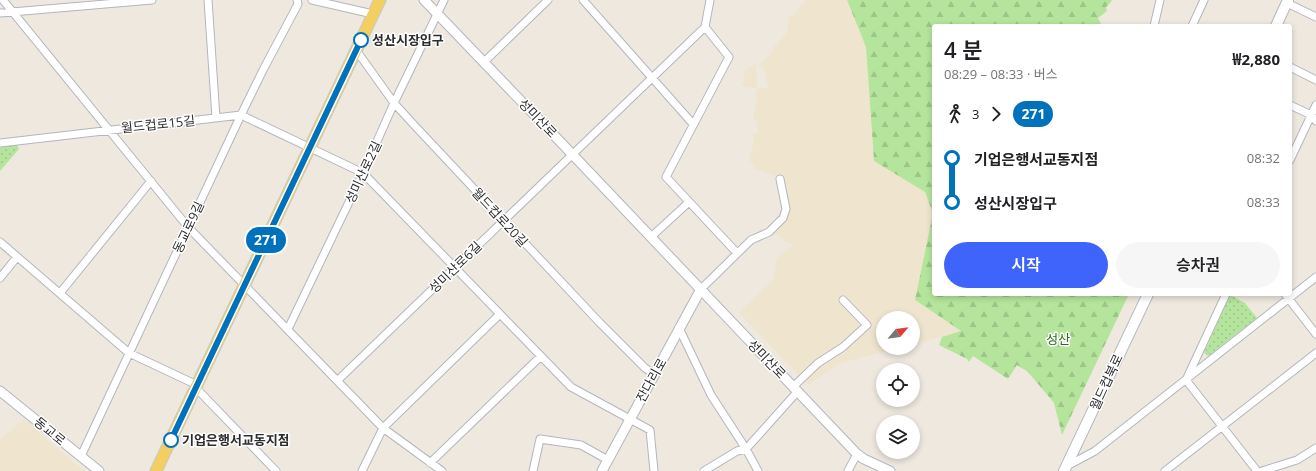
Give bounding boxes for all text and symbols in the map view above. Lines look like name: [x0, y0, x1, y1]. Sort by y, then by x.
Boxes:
place label: 성산시장입구: [372, 31, 444, 49]
marker: 성산시장입구: [353, 32, 369, 48]
text: 4 분: [944, 34, 983, 64]
text: ₩2,880: [1233, 49, 1280, 69]
text: 08:29 – 08:33 · 버스: [944, 65, 1058, 83]
street label: 성미산로: [515, 95, 561, 141]
icon: walk: [944, 103, 966, 125]
icon: forward: [985, 103, 1007, 125]
text: 271: [1021, 104, 1045, 123]
text: 3: [972, 105, 979, 123]
street label: 월드컵로15길: [120, 111, 196, 137]
street label: 성미산로2길: [341, 138, 385, 206]
text: 기업은행서교동지점: [974, 149, 1098, 169]
text: 08:32: [1247, 149, 1280, 167]
street label: 월드컵로20길: [468, 184, 532, 250]
text: 성산시장입구: [974, 193, 1057, 213]
text: 08:33: [1247, 193, 1280, 211]
street label: 동교로9길: [168, 198, 208, 256]
line badge: 271: [243, 227, 289, 253]
text: 271: [254, 230, 278, 249]
street label: 성미산로6길: [425, 237, 485, 297]
button: 시작: [944, 242, 1108, 288]
button: 승차권: [1116, 242, 1280, 288]
north arrow: [876, 311, 920, 355]
map controls: [876, 311, 920, 459]
park label: 성산: [1046, 330, 1070, 348]
street label: 성미산로: [744, 336, 790, 382]
street label: 월드컵북로: [1085, 351, 1127, 413]
street label: 잔다리로: [632, 355, 670, 405]
button: locate: [876, 363, 920, 407]
street label: 동교로: [30, 413, 70, 449]
button: layers: [876, 415, 920, 459]
place label: 기업은행서교동지점: [182, 431, 290, 449]
marker: 기업은행서교동지점: [163, 432, 179, 448]

